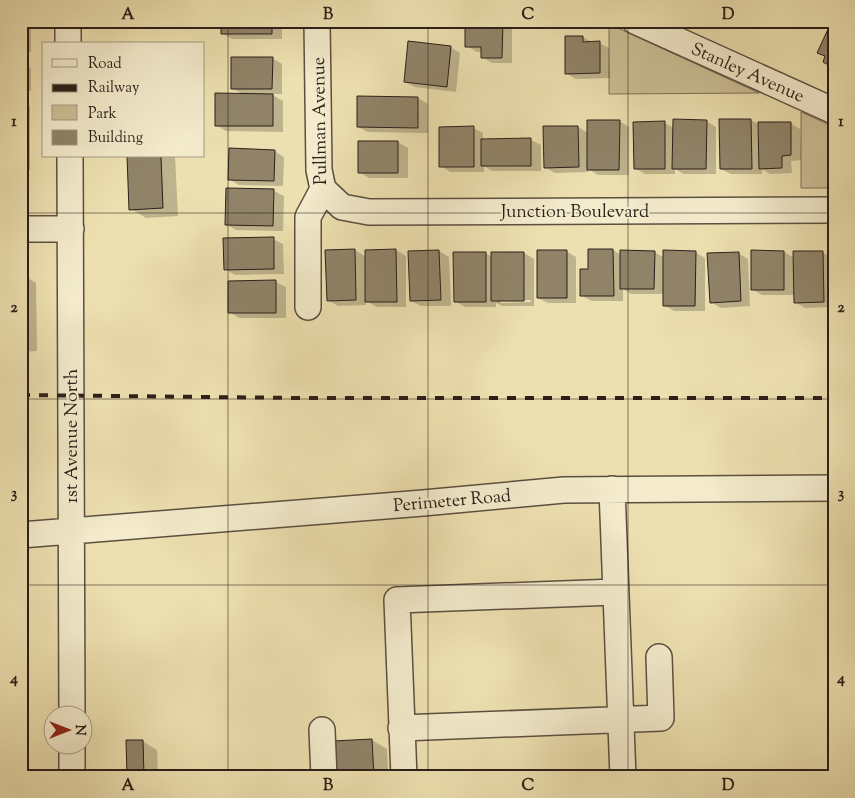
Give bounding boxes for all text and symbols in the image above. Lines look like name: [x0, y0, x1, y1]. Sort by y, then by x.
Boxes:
text: A: [122, 4, 135, 27]
text: B: [323, 4, 333, 27]
text: C: [522, 4, 535, 27]
text: D: [722, 4, 735, 27]
street label: Stanley Avenue: [686, 37, 808, 110]
legend: [42, 42, 205, 158]
text: Road: [88, 54, 122, 75]
street label: Pullman Avenue: [307, 57, 335, 185]
text: Railway: [88, 78, 140, 99]
text: Park: [88, 104, 117, 125]
text: 1: [11, 111, 17, 134]
text: 1: [838, 111, 844, 134]
text: Building: [88, 128, 143, 149]
street label: Junction Boulevard: [500, 200, 649, 226]
text: 2: [10, 297, 18, 320]
text: 2: [837, 297, 845, 320]
street label: 1st Avenue North: [60, 368, 86, 503]
text: 3: [11, 483, 18, 506]
text: 3: [838, 483, 845, 506]
street label: Perimeter Road: [392, 484, 512, 520]
text: 4: [9, 668, 18, 691]
text: 4: [836, 668, 845, 691]
north arrow: [42, 706, 92, 756]
text: N: [69, 724, 89, 736]
text: A: [122, 775, 135, 798]
text: B: [323, 775, 333, 798]
text: C: [522, 775, 535, 798]
text: D: [722, 775, 735, 798]

